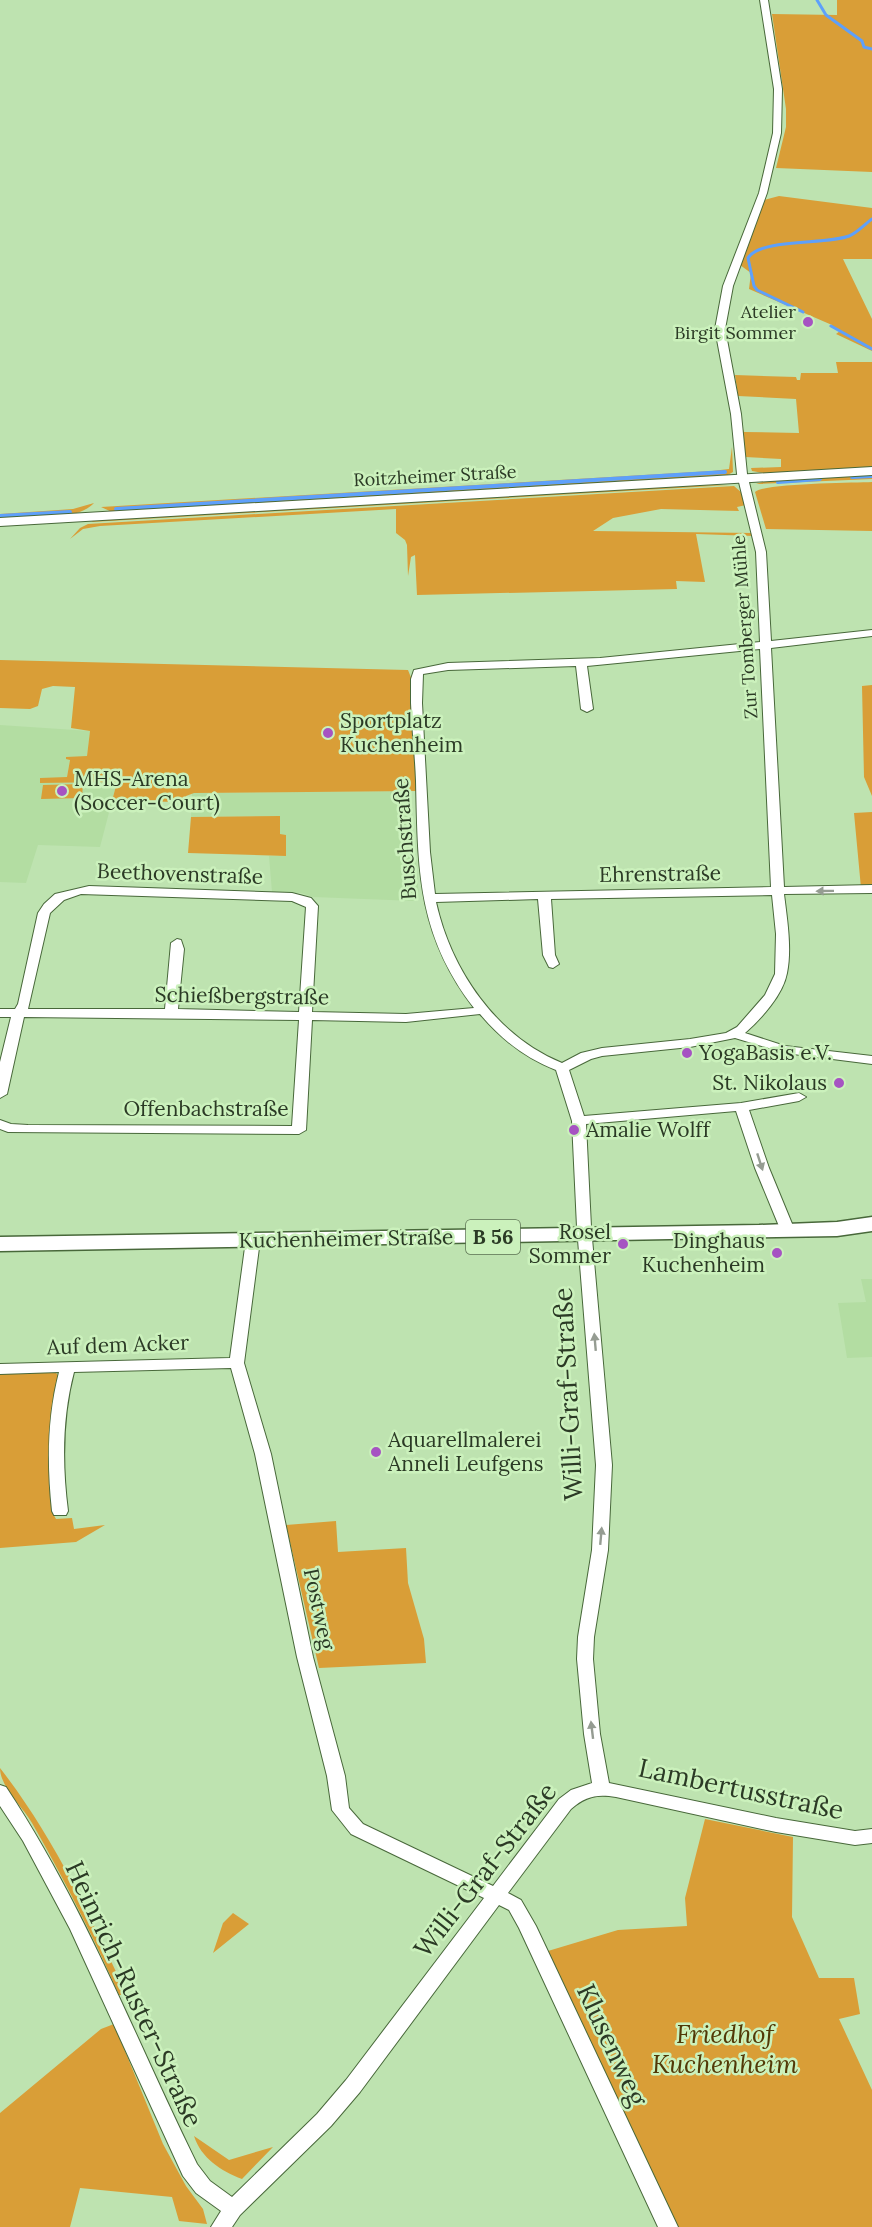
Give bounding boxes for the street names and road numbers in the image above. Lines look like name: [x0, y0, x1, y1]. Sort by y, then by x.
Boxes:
street label: Roitzheimer Straße: [353, 460, 517, 491]
street label: Zur Tomberger Mühle: [727, 534, 762, 720]
street label: Buschstraße: [387, 777, 422, 901]
street label: Beethovenstraße: [96, 857, 264, 890]
street label: Ehrenstraße: [599, 859, 721, 888]
street label: Schießbergstraße: [154, 980, 330, 1011]
street label: Offenbachstraße: [123, 1095, 289, 1122]
road number: B 56: [466, 1220, 520, 1254]
street label: Kuchenheimer Straße: [238, 1223, 454, 1254]
street label: Willi-Graf-Straße: [545, 1287, 590, 1501]
street label: Auf dem Acker: [45, 1329, 190, 1361]
street label: Postweg: [298, 1566, 341, 1652]
street label: Lambertusstraße: [635, 1751, 847, 1826]
street label: Willi-Graf-Straße: [406, 1776, 563, 1964]
street label: Heinrich-Ruster-Straße: [58, 1856, 211, 2132]
street label: Klusenweg: [570, 1979, 655, 2112]

